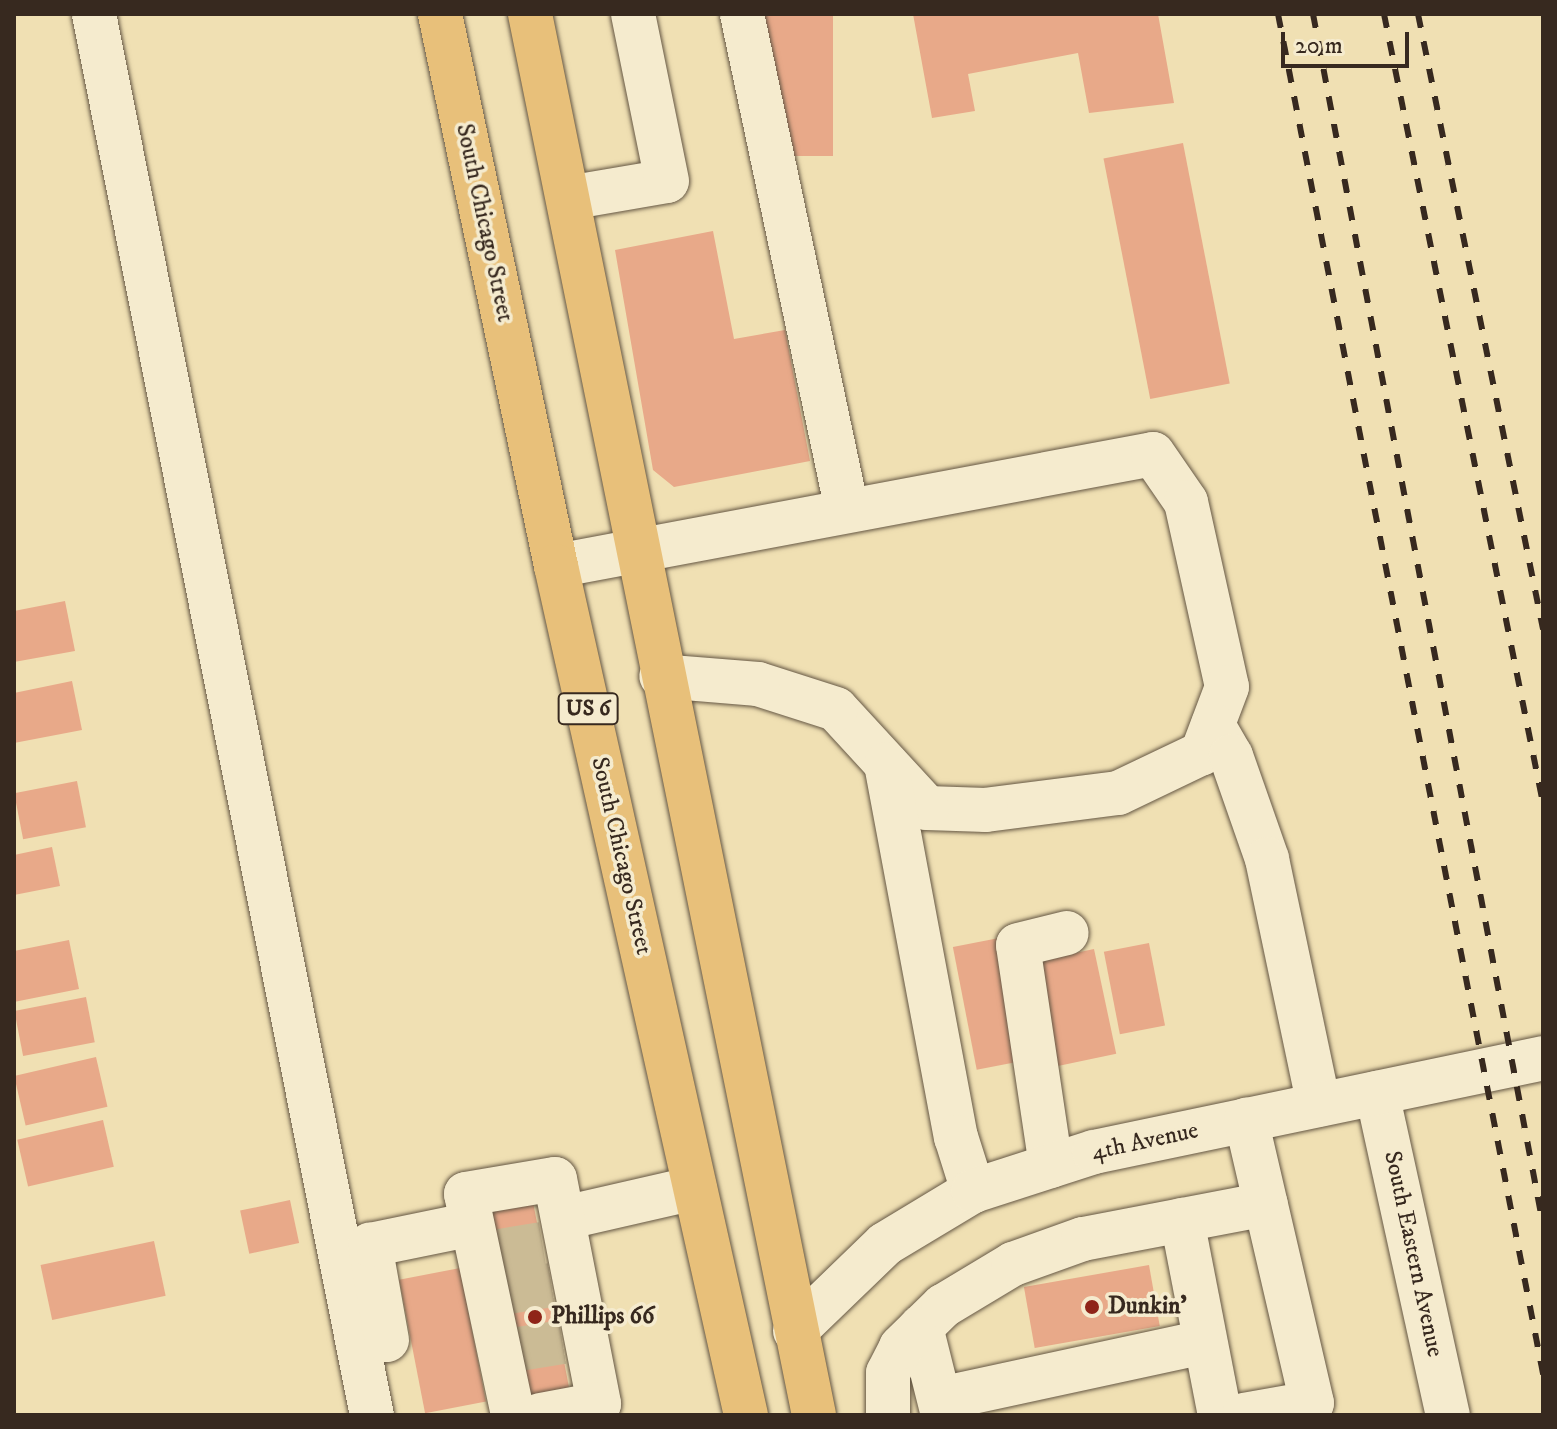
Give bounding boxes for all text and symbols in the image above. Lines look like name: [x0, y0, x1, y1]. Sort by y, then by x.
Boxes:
scale bar: [1285, 16, 1413, 66]
text: 20 m: [1295, 31, 1343, 61]
street label: South Chicago Street: [449, 121, 519, 325]
road number: US 6: [556, 691, 620, 727]
street label: South Chicago Street: [584, 754, 658, 958]
street label: 4th Avenue: [1089, 1117, 1201, 1167]
street label: South Eastern Avenue: [1377, 1148, 1449, 1360]
place label: Dunkin': [1108, 1293, 1187, 1321]
marker: Dunkin': [1083, 1298, 1101, 1316]
place label: Phillips 66: [551, 1303, 654, 1331]
marker: Phillips 66: [526, 1308, 544, 1326]

